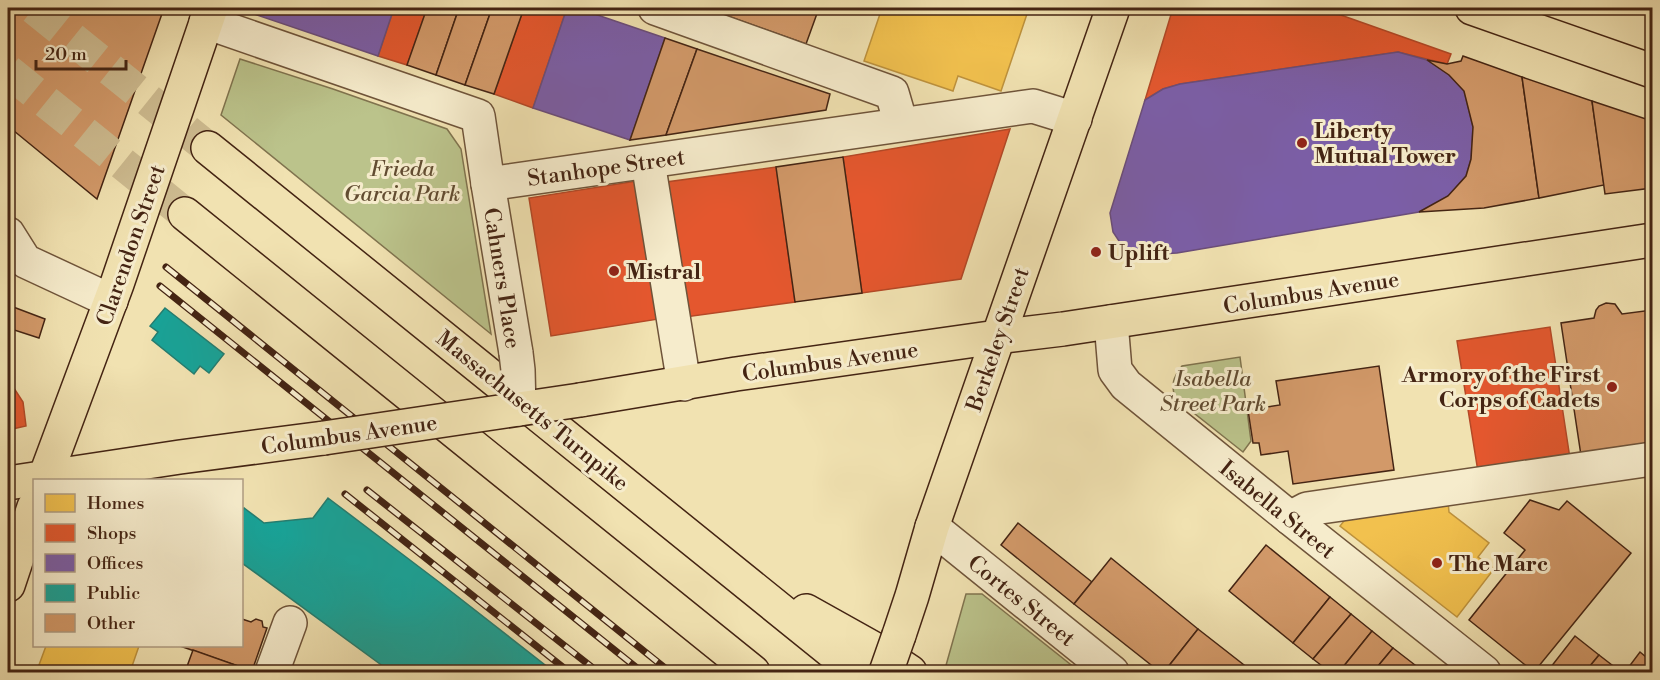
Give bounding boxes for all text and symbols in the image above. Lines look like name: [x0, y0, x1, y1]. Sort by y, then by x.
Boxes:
scale bar: [36, 33, 126, 71]
text: 20 m: [45, 43, 87, 66]
place label: Liberty Mutual Tower: [1314, 118, 1456, 170]
marker: Liberty Mutual Tower: [1295, 136, 1309, 150]
street label: Stanhope Street: [526, 144, 687, 193]
park label: Frieda Garcia Park: [344, 156, 460, 208]
street label: Clarendon Street: [91, 161, 172, 330]
street label: Cahners Place: [477, 206, 526, 351]
place label: Uplift: [1108, 240, 1169, 267]
marker: Uplift: [1089, 245, 1103, 259]
place label: Mistral: [626, 259, 701, 286]
marker: Mistral: [607, 264, 621, 278]
street label: Berkeley Street: [961, 264, 1036, 416]
street label: Columbus Avenue: [1221, 266, 1401, 321]
street label: Massachusetts Turnpike: [430, 325, 634, 497]
street label: Columbus Avenue: [740, 337, 920, 388]
place label: Armory of the First Corps of Cadets: [1401, 362, 1600, 414]
park label: Isabella Street Park: [1160, 366, 1266, 418]
marker: Armory of the First Corps of Cadets: [1605, 380, 1619, 394]
street label: Columbus Avenue: [259, 410, 439, 461]
street label: Isabella Street: [1214, 455, 1341, 565]
legend: [33, 479, 243, 647]
text: Homes: [87, 492, 144, 515]
text: Shops: [87, 522, 137, 545]
street label: Cortes Street: [962, 550, 1080, 653]
place label: The Marc: [1449, 551, 1548, 578]
text: Offices: [87, 552, 143, 575]
marker: The Marc: [1430, 556, 1444, 570]
text: Public: [87, 582, 140, 605]
text: Other: [87, 612, 135, 635]

